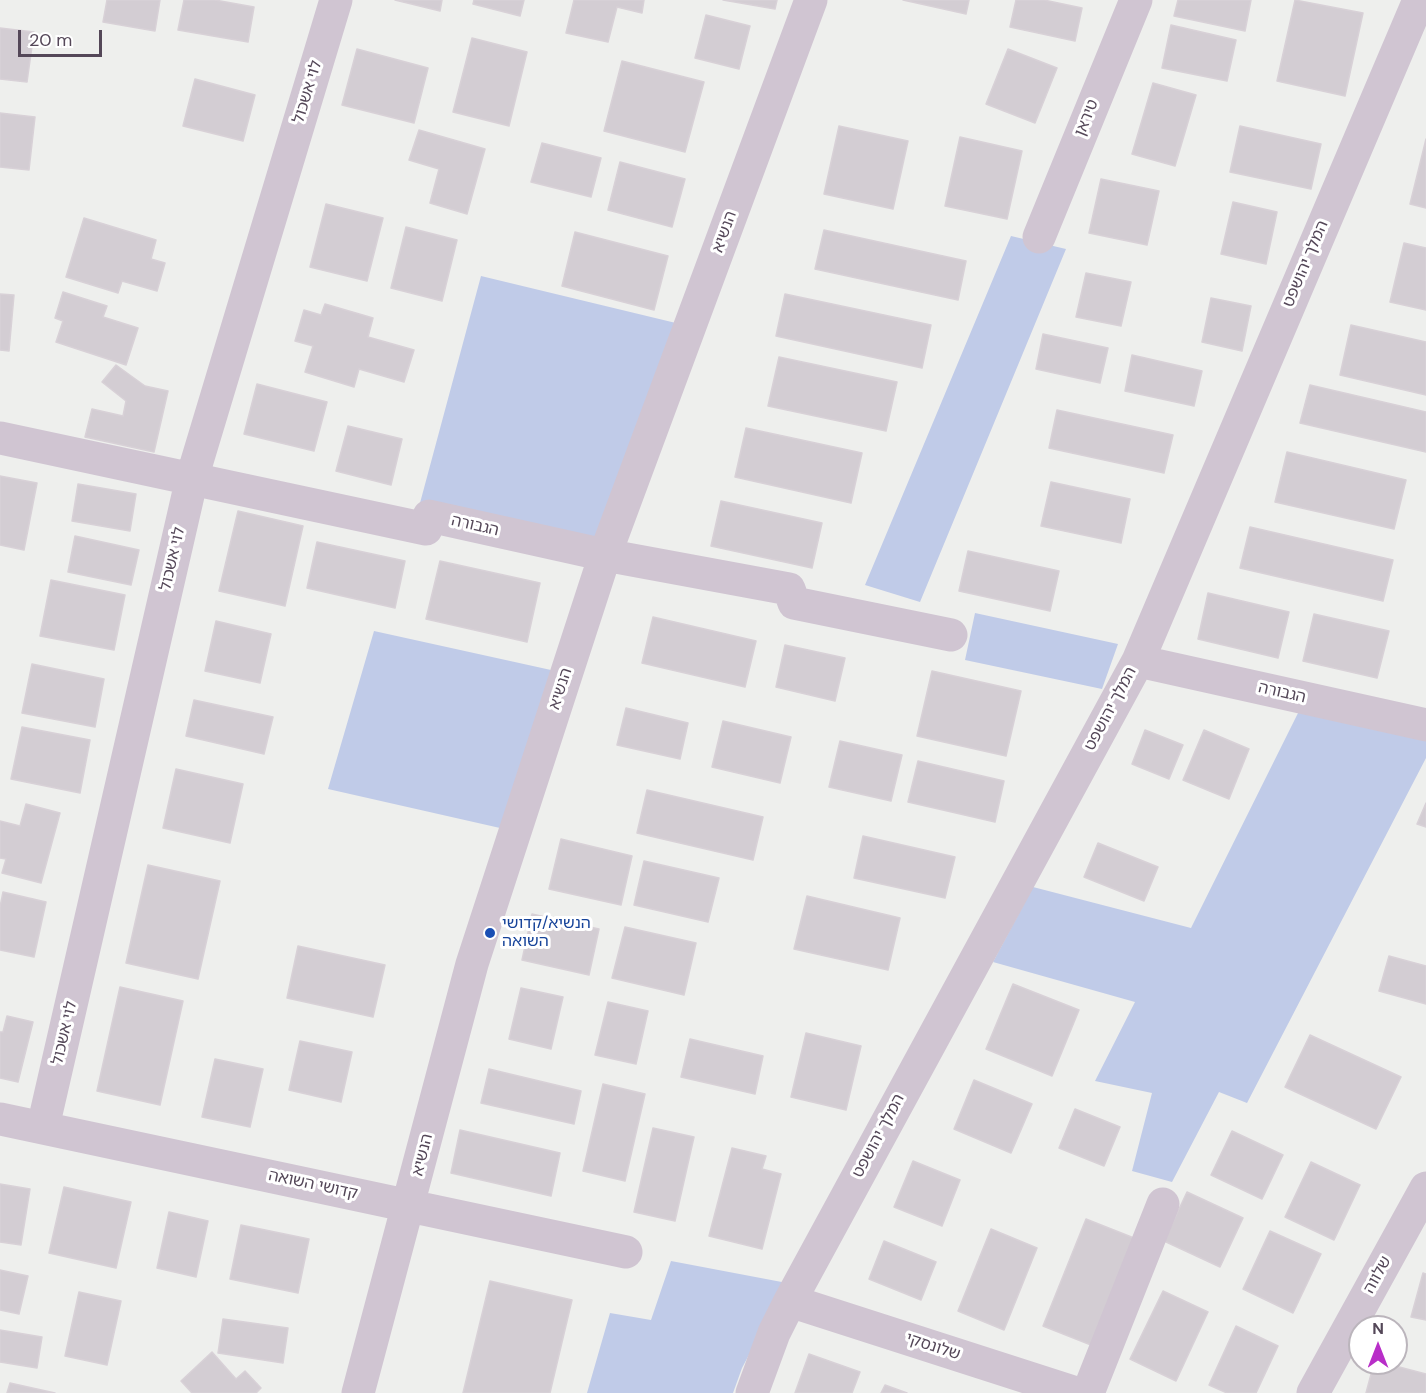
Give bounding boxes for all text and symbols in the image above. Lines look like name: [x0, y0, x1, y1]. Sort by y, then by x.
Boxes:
scale bar: [21, 18, 105, 56]
text: 20 m: [29, 28, 72, 52]
street label: לוי אשכול: [289, 58, 327, 126]
street label: טיראן: [1071, 97, 1103, 139]
street label: הנשיא: [709, 209, 741, 255]
street label: המלך יהושפט: [1279, 218, 1333, 310]
street label: הגבורה: [449, 511, 501, 541]
street label: לוי אשכול: [156, 525, 190, 593]
street label: המלך יהושפט: [1081, 664, 1141, 754]
street label: הנשיא: [545, 666, 577, 712]
street label: הגבורה: [1256, 678, 1308, 708]
place label: הנשיא/קדושי השואה: [502, 914, 591, 952]
marker: הנשיא/קדושי השואה: [483, 926, 497, 940]
street label: לוי אשכול: [48, 999, 82, 1067]
street label: המלך יהושפט: [849, 1091, 909, 1181]
street label: הנשיא: [409, 1132, 437, 1178]
street label: קדושי השואה: [267, 1166, 359, 1204]
street label: שלווה: [1360, 1253, 1396, 1297]
north arrow: [1348, 1315, 1408, 1375]
text: N: [1372, 1318, 1384, 1339]
street label: שלונסקי: [903, 1329, 963, 1365]

